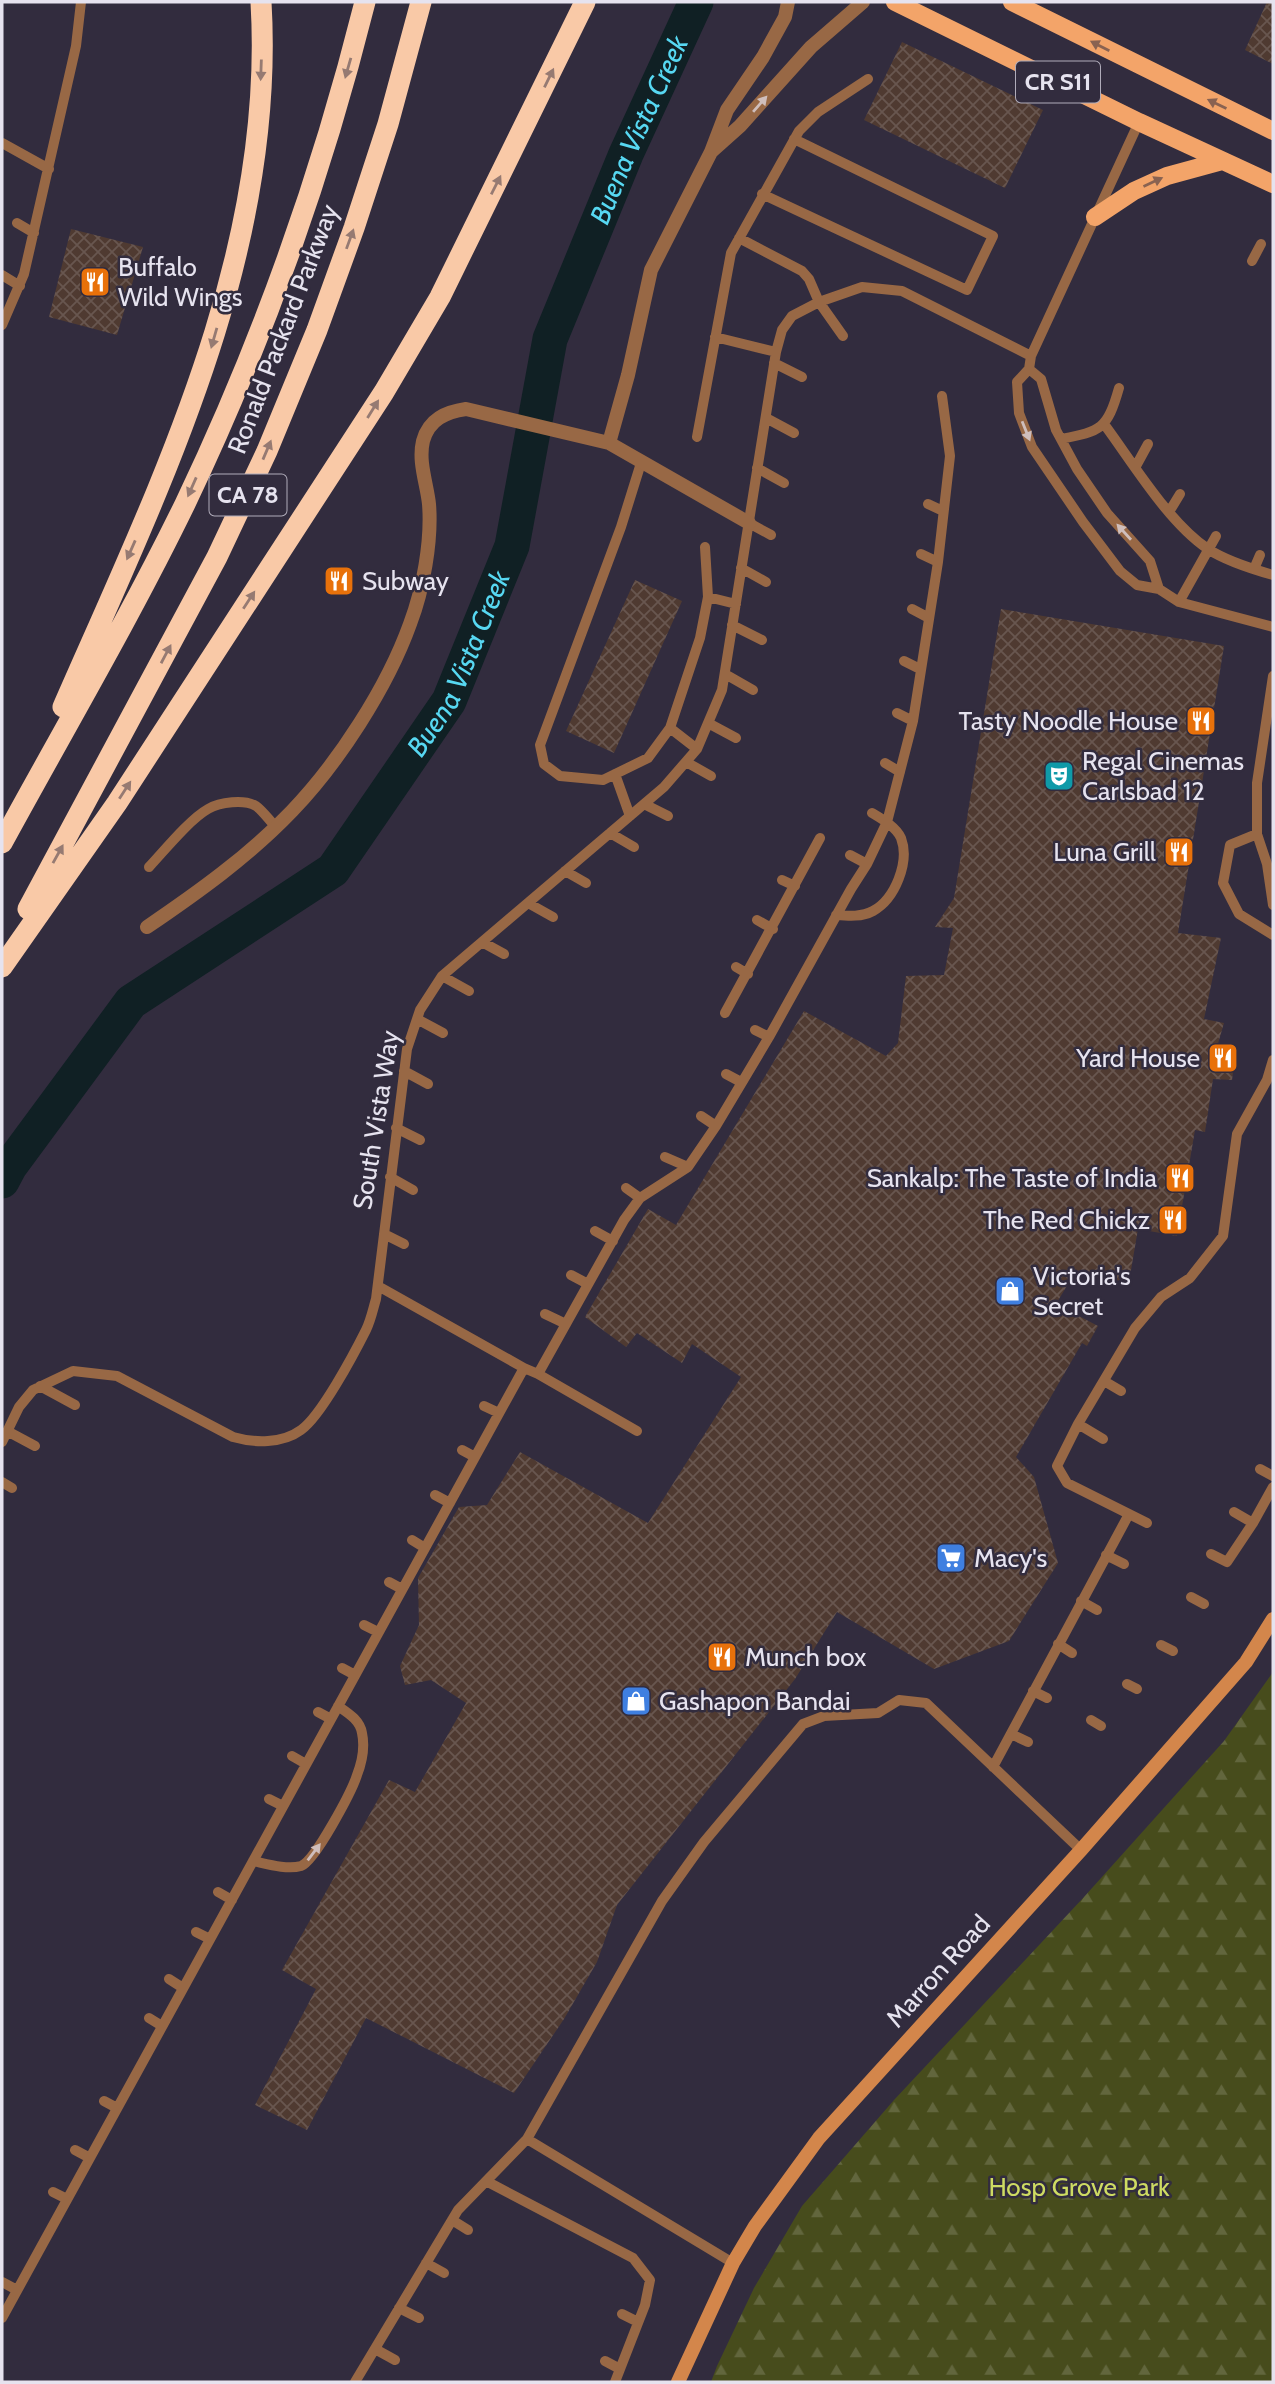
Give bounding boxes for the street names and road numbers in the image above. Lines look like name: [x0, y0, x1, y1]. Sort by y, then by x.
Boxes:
road number: CR S11: [1016, 61, 1100, 102]
street label: Ronald Packard Parkway: [221, 200, 345, 458]
road number: CA 78: [210, 474, 286, 516]
street label: South Vista Way: [346, 1028, 406, 1212]
street label: Marron Road: [879, 1908, 997, 2034]

